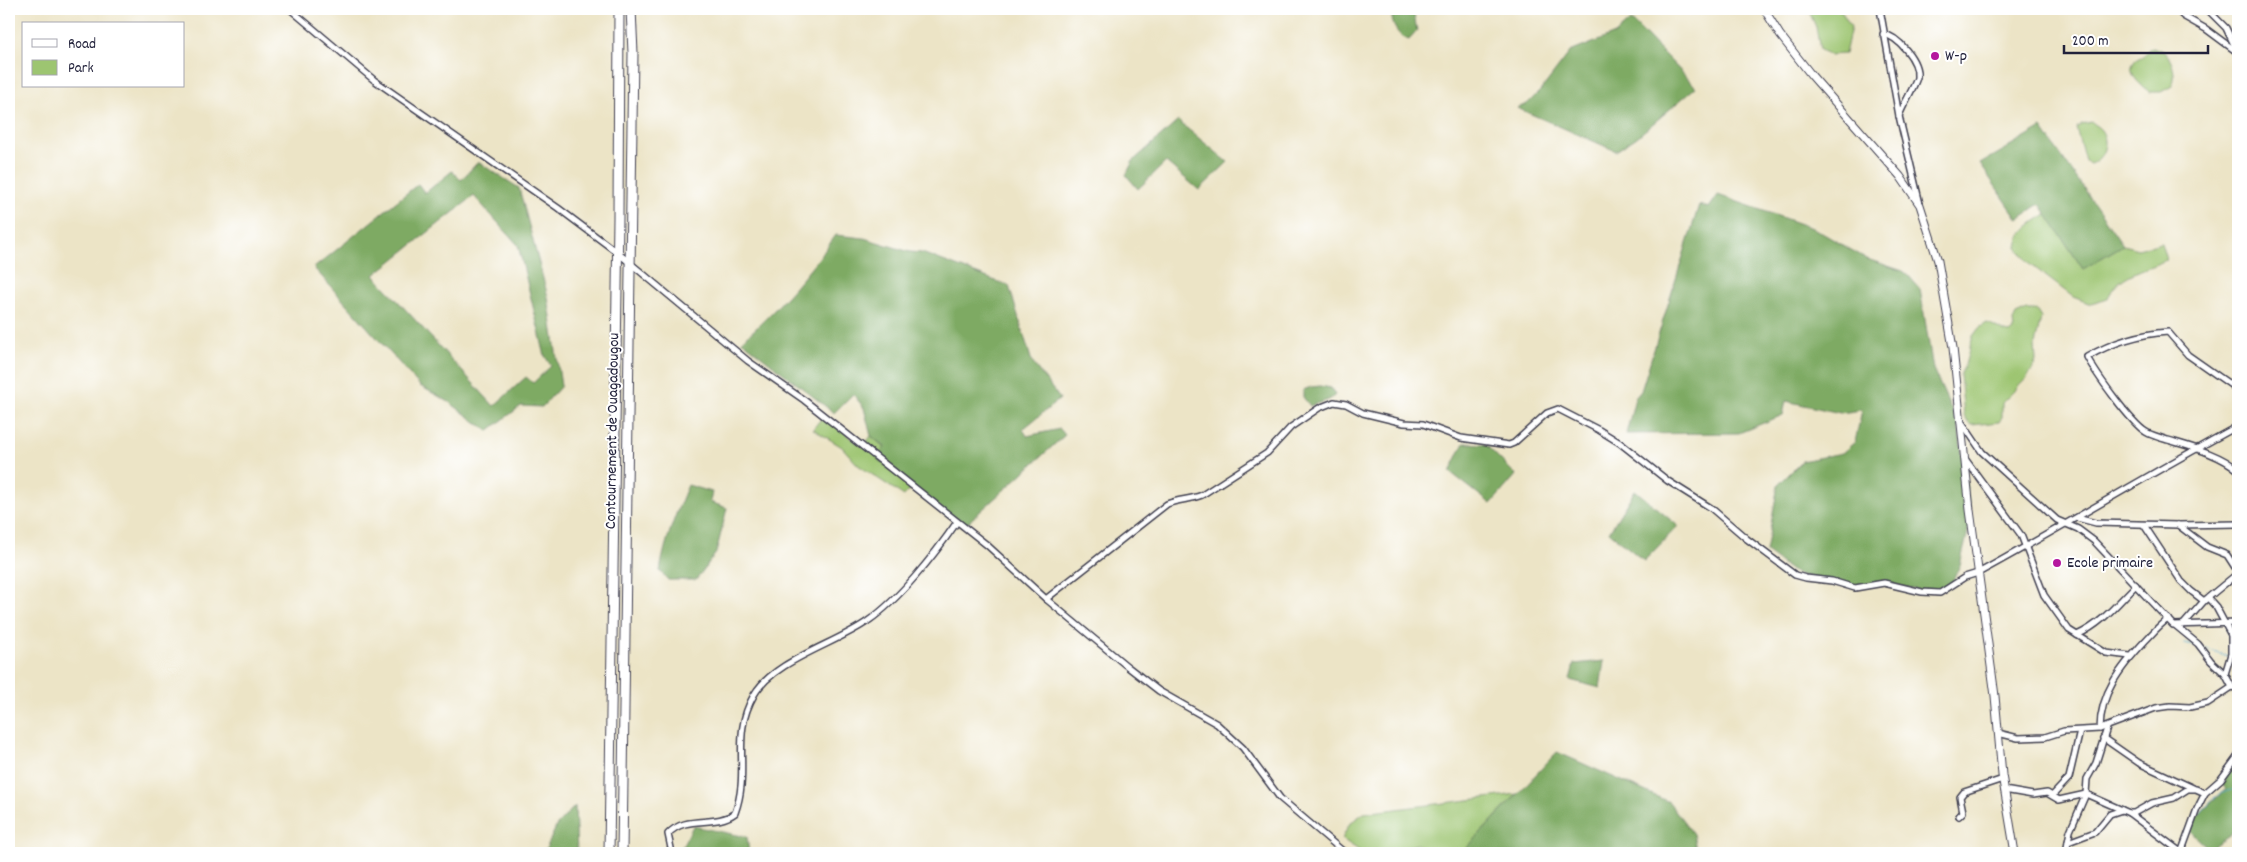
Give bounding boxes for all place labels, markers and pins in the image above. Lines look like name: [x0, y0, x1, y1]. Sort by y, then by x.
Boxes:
place label: W-p: [1945, 45, 1967, 68]
marker: W-p: [1929, 50, 1941, 62]
place label: Ecole primaire: [2067, 552, 2153, 575]
marker: Ecole primaire: [2051, 557, 2063, 569]

